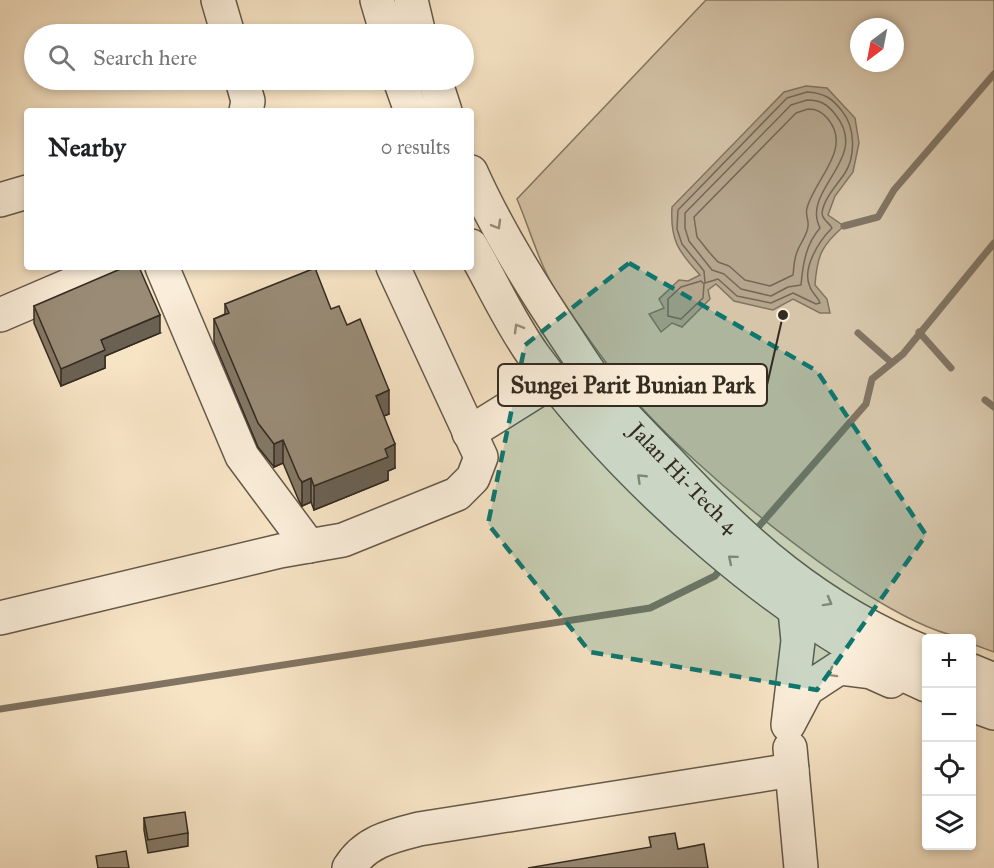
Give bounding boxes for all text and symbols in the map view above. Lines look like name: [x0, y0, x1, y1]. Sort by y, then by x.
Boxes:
north arrow: [850, 18, 904, 72]
search box: [24, 24, 474, 90]
icon: search: [45, 41, 78, 74]
text: Search here: [93, 44, 197, 71]
text: Nearby: [48, 131, 126, 163]
text: 0 results: [381, 135, 450, 159]
one-way arrow: [490, 218, 501, 229]
one-way arrow: [514, 324, 525, 334]
callout: Sungei Parit Bunian Park: [498, 364, 767, 406]
text: Sungei Parit Bunian Park: [510, 370, 756, 400]
street label: Jalan Hi-Tech 4: [622, 415, 745, 540]
one-way arrow: [638, 474, 648, 485]
one-way arrow: [728, 555, 739, 566]
one-way arrow: [821, 594, 832, 606]
map controls: [922, 634, 976, 850]
button: +: [922, 634, 976, 688]
one-way arrow: [828, 666, 838, 677]
button: −: [922, 688, 976, 742]
button: locate: [922, 742, 976, 796]
button: layers: [922, 796, 976, 850]

